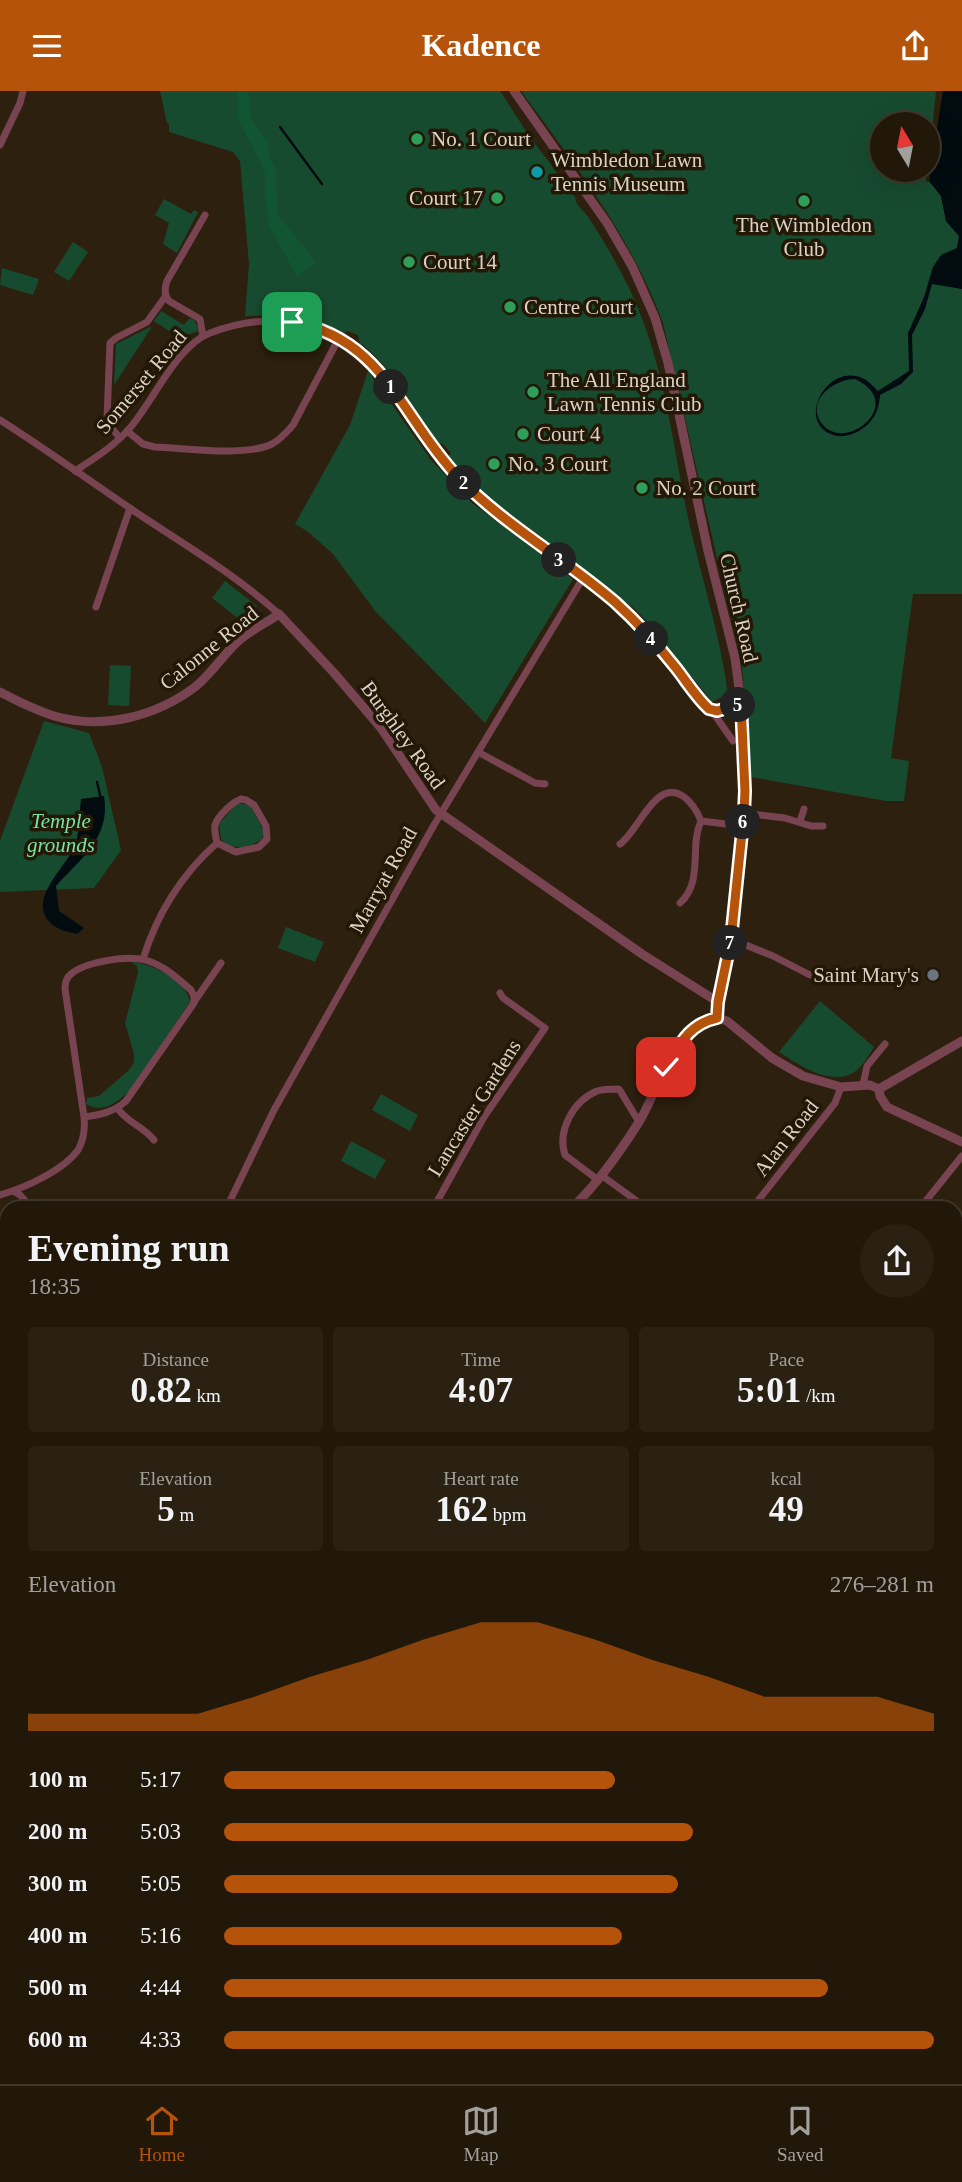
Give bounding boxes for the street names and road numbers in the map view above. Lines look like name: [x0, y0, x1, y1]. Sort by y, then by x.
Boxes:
street label: Somerset Road: [91, 325, 192, 439]
street label: Church Road: [715, 551, 763, 665]
street label: Calonne Road: [155, 601, 263, 695]
street label: Burghley Road: [356, 676, 450, 794]
street label: Marryat Road: [344, 822, 422, 937]
street label: Lancaster Gardens: [422, 1035, 526, 1181]
street label: Alan Road: [749, 1095, 824, 1181]

